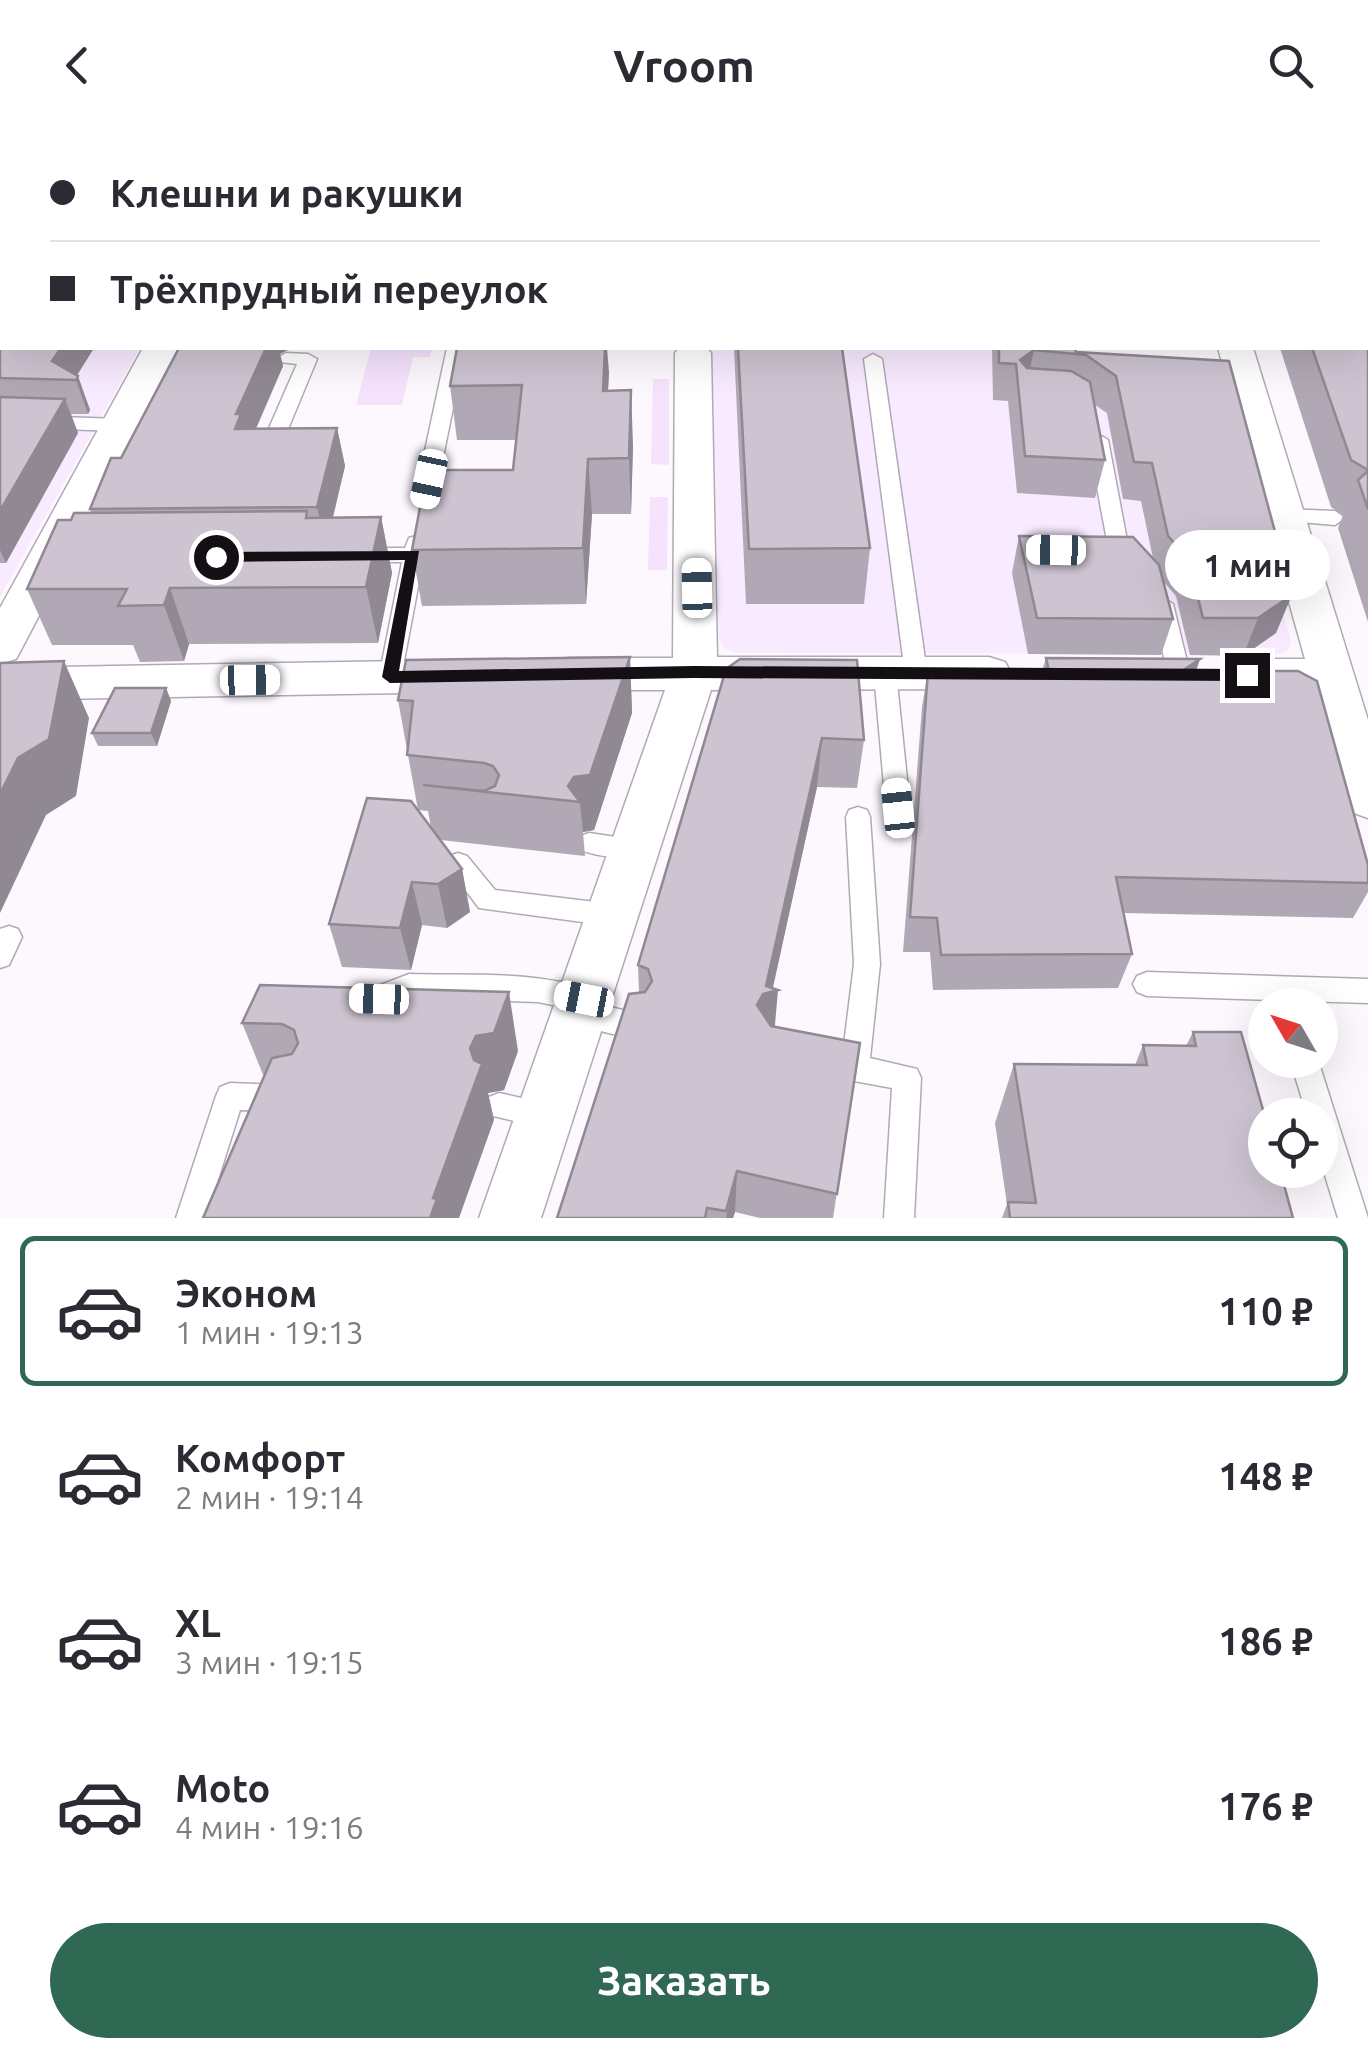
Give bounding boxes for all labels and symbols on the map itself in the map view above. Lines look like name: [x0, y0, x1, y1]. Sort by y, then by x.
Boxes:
car: [408, 447, 450, 511]
callout: 1 мин: [1164, 530, 1330, 600]
car: [1026, 534, 1086, 566]
route start: [194, 535, 239, 580]
car: [681, 558, 713, 618]
route end: [1225, 653, 1270, 698]
car: [220, 664, 280, 696]
car: [880, 777, 916, 839]
car: [552, 979, 616, 1019]
car: [348, 983, 410, 1015]
north arrow: [1248, 988, 1338, 1078]

